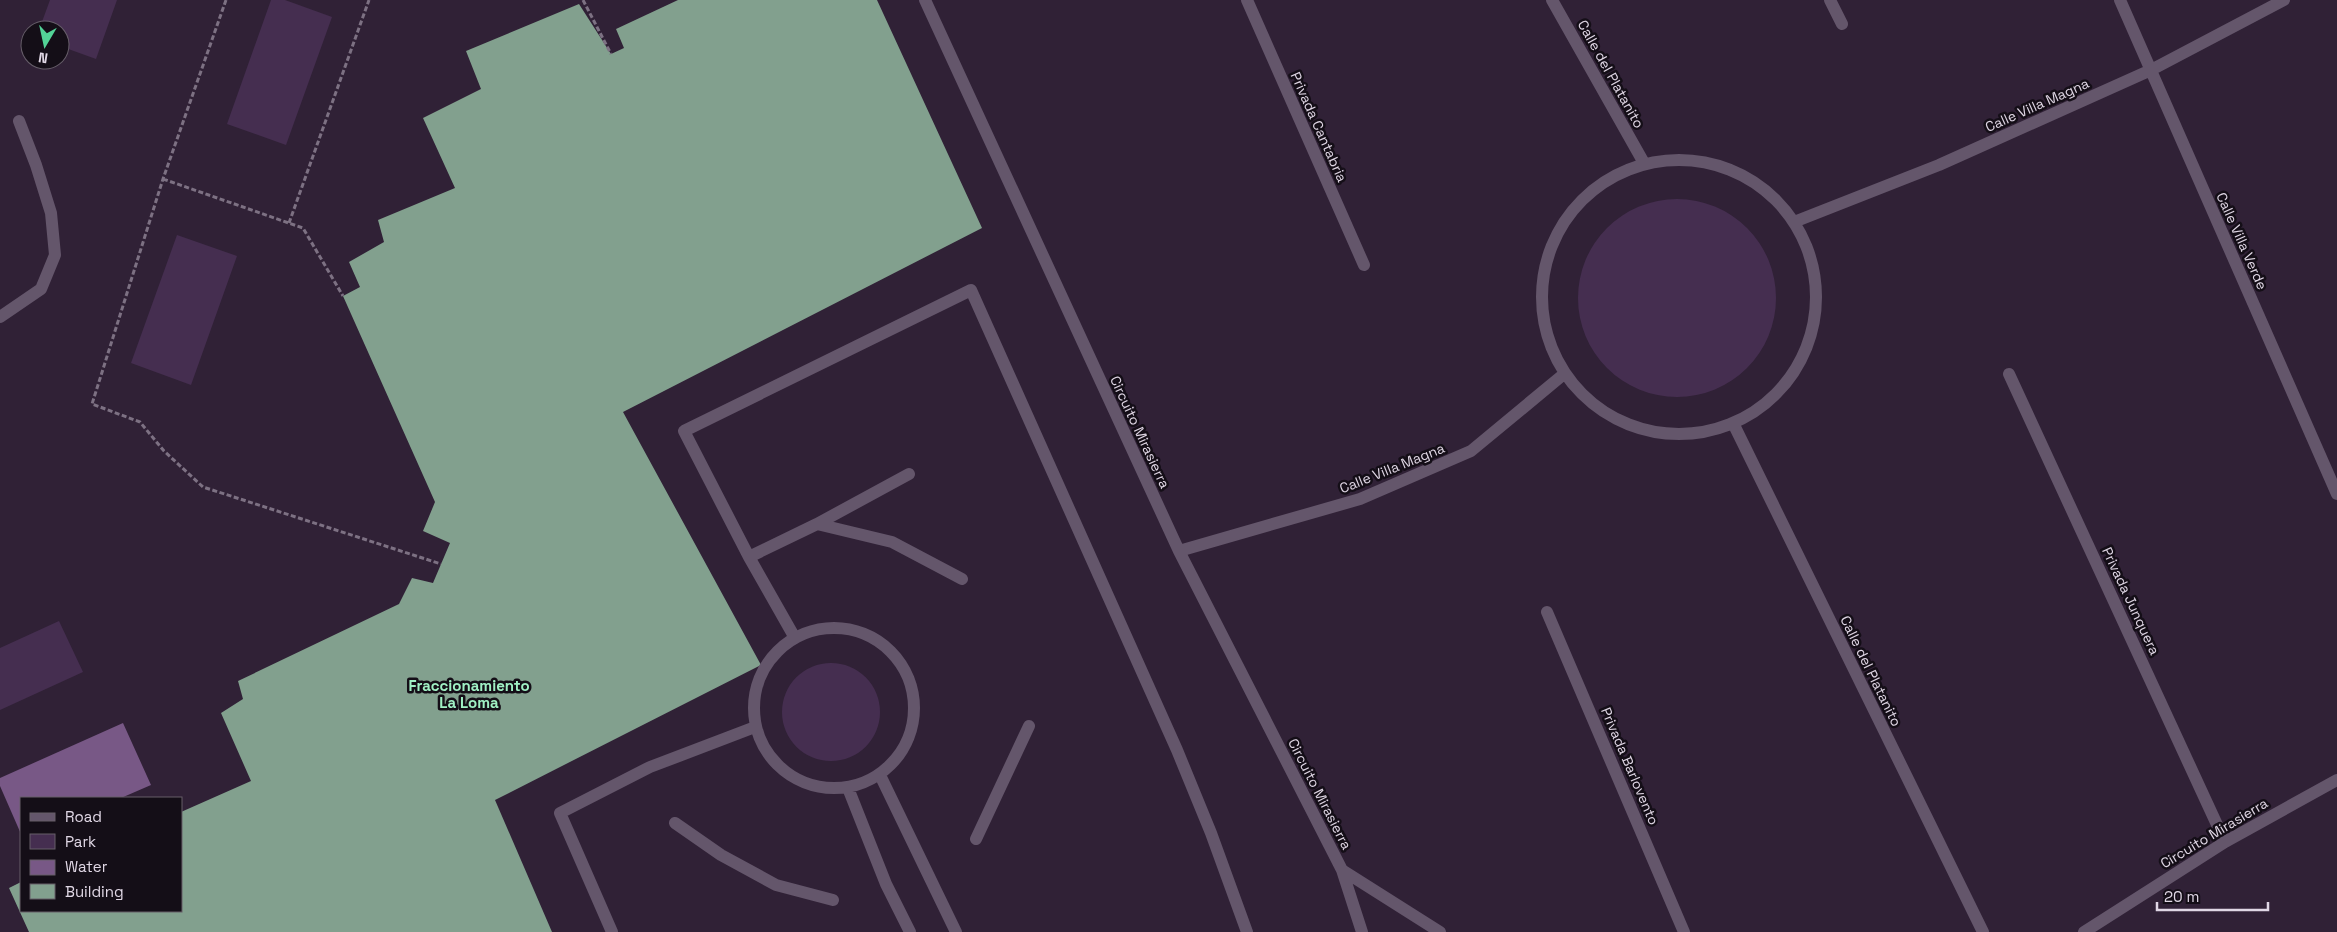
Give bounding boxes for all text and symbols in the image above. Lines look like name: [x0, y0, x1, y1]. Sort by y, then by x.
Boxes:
street label: Calle del Platanito: [1574, 17, 1648, 131]
north arrow: [20, 20, 70, 70]
text: N: [37, 48, 49, 67]
street label: Privada Cantabria: [1287, 69, 1351, 185]
street label: Calle Villa Magna: [1982, 74, 2092, 136]
street label: Calle Villa Verde: [2212, 189, 2272, 293]
street label: Circuito Mirasierra: [1106, 373, 1174, 491]
street label: Calle Villa Magna: [1337, 439, 1447, 497]
street label: Privada Junquera: [2098, 544, 2164, 658]
street label: Calle del Platanito: [1836, 613, 1906, 729]
district label: Fraccionamiento La Loma: [408, 676, 530, 712]
street label: Privada Barlovento: [1597, 704, 1663, 828]
street label: Circuito Mirasierra: [1284, 735, 1356, 853]
street label: Circuito Mirasierra: [2157, 794, 2271, 872]
legend: [20, 797, 182, 912]
text: Road: [65, 807, 102, 826]
text: Park: [65, 832, 96, 851]
text: Water: [65, 857, 108, 876]
scale bar: [2157, 880, 2268, 912]
text: Building: [65, 882, 124, 901]
text: 20 m: [2164, 887, 2199, 906]

